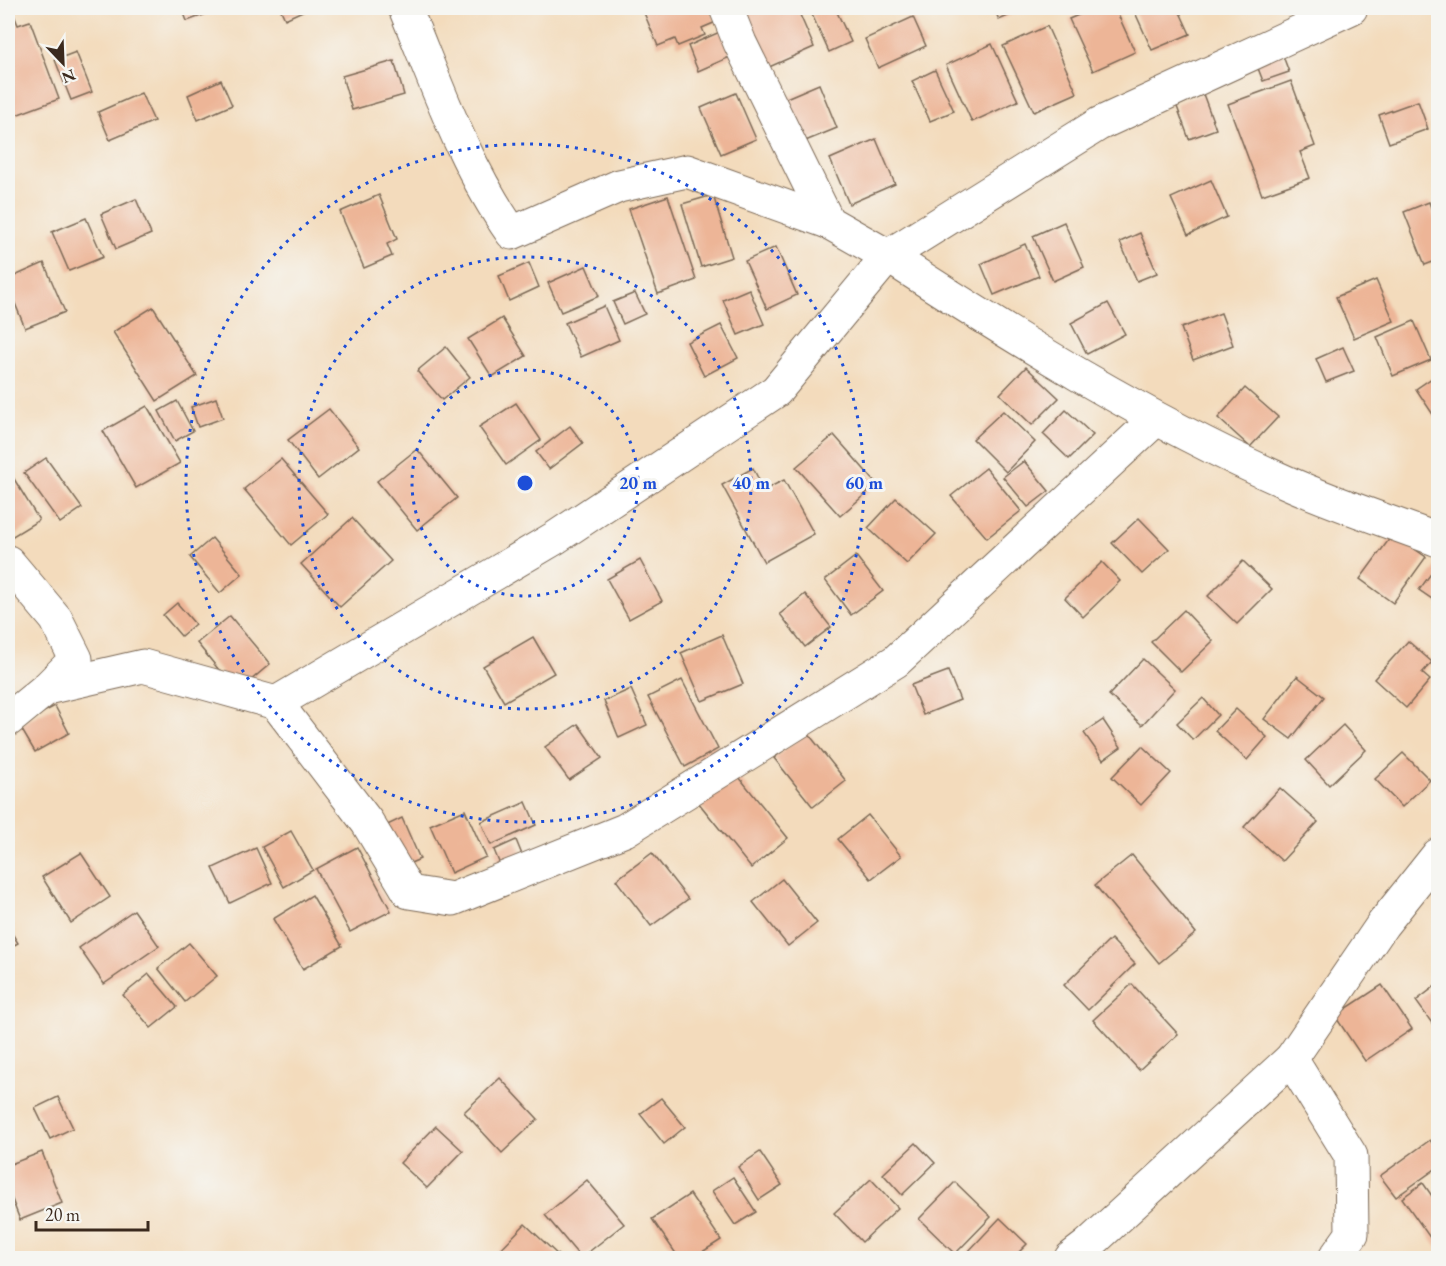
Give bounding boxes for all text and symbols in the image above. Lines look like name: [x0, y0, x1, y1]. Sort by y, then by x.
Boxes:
north arrow: [33, 33, 93, 93]
text: N: [59, 64, 79, 89]
text: 20 m: [619, 471, 657, 494]
text: 40 m: [732, 471, 770, 494]
text: 60 m: [845, 471, 883, 494]
centre of rings: [515, 473, 535, 493]
scale bar: [36, 1194, 148, 1232]
text: 20 m: [45, 1203, 80, 1226]

